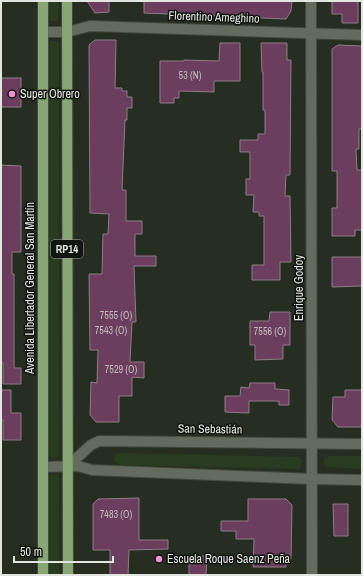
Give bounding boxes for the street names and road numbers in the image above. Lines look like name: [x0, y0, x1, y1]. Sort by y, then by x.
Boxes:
street label: Florentino Ameghino: [168, 7, 260, 27]
street label: Avenida Libertador General San Martín: [22, 202, 38, 375]
road number: RP14: [51, 240, 83, 258]
street label: Enrique Godoy: [291, 255, 307, 321]
street label: San Sebastián: [178, 420, 242, 438]

